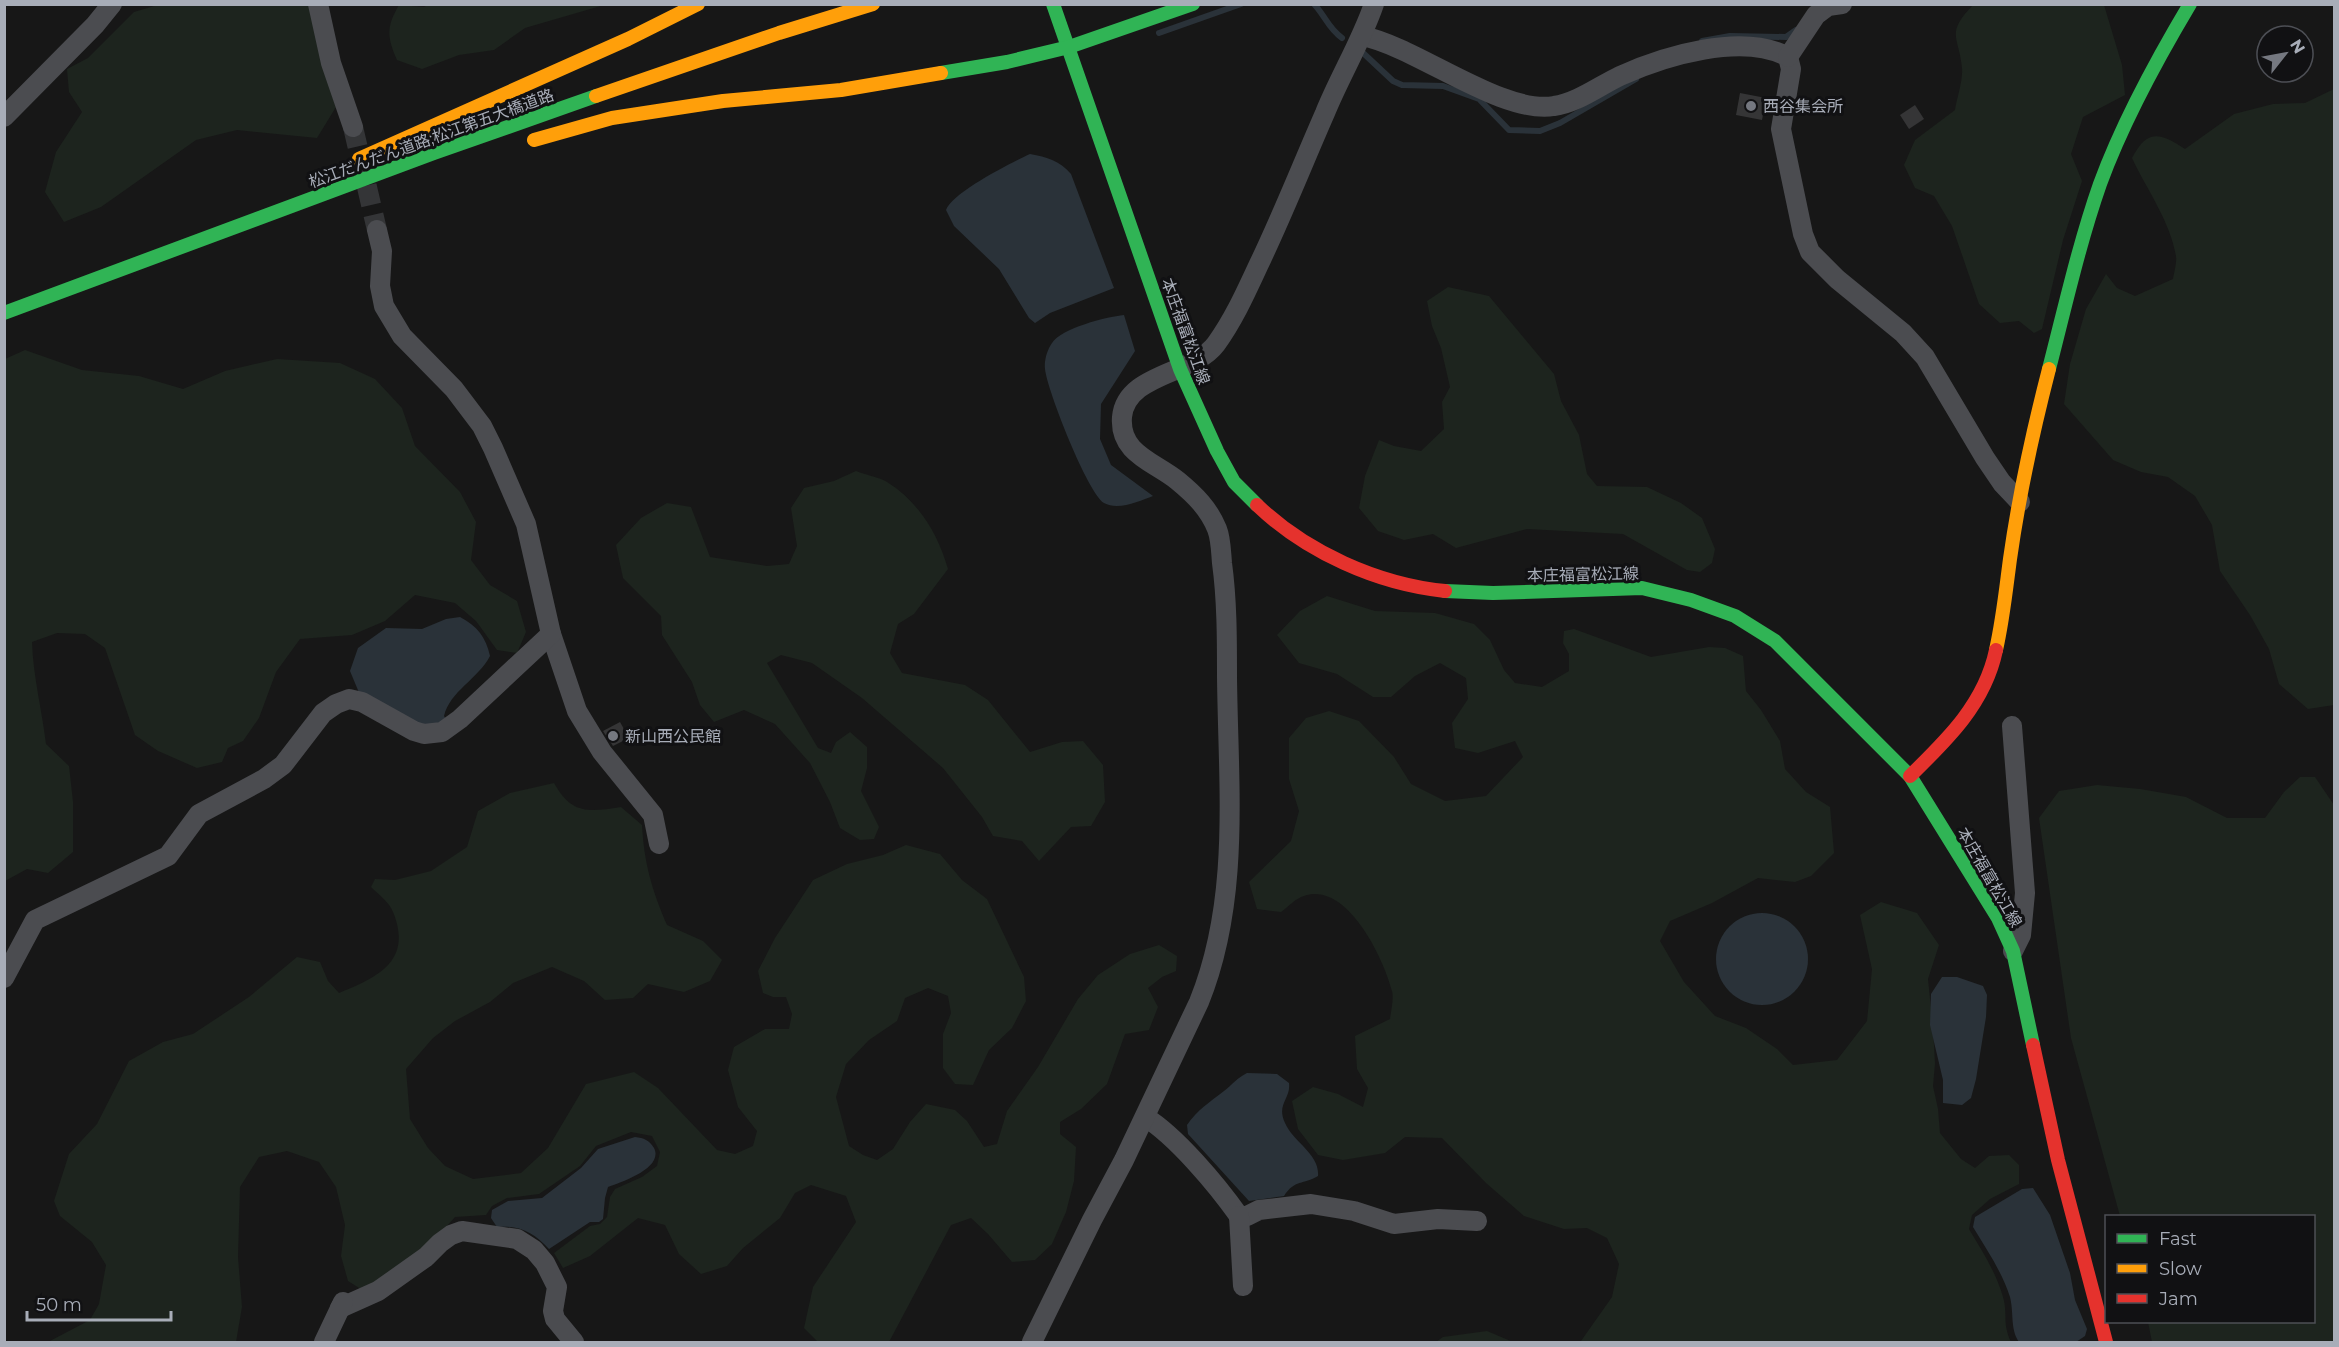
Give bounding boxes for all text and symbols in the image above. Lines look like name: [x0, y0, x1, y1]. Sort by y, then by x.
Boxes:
north arrow: [2255, 24, 2315, 84]
text: N: [2286, 36, 2309, 57]
street label: 松江だんだん道路;松江第五大橋道路: [306, 85, 556, 192]
place label: 西谷集会所: [1763, 97, 1843, 116]
marker: 西谷集会所: [1744, 99, 1758, 113]
street label: 本庄福富松江線: [1157, 275, 1214, 387]
street label: 本庄福富松江線: [1527, 564, 1639, 585]
place label: 新山西公民館: [625, 727, 721, 746]
marker: 新山西公民館: [606, 729, 620, 743]
street label: 本庄福富松江線: [1953, 824, 2026, 931]
legend: [2105, 1215, 2315, 1323]
text: Fast: [2159, 1228, 2197, 1250]
text: Slow: [2159, 1258, 2202, 1280]
scale bar: [27, 1284, 171, 1322]
text: Jam: [2158, 1288, 2198, 1310]
text: 50 m: [36, 1294, 82, 1316]

